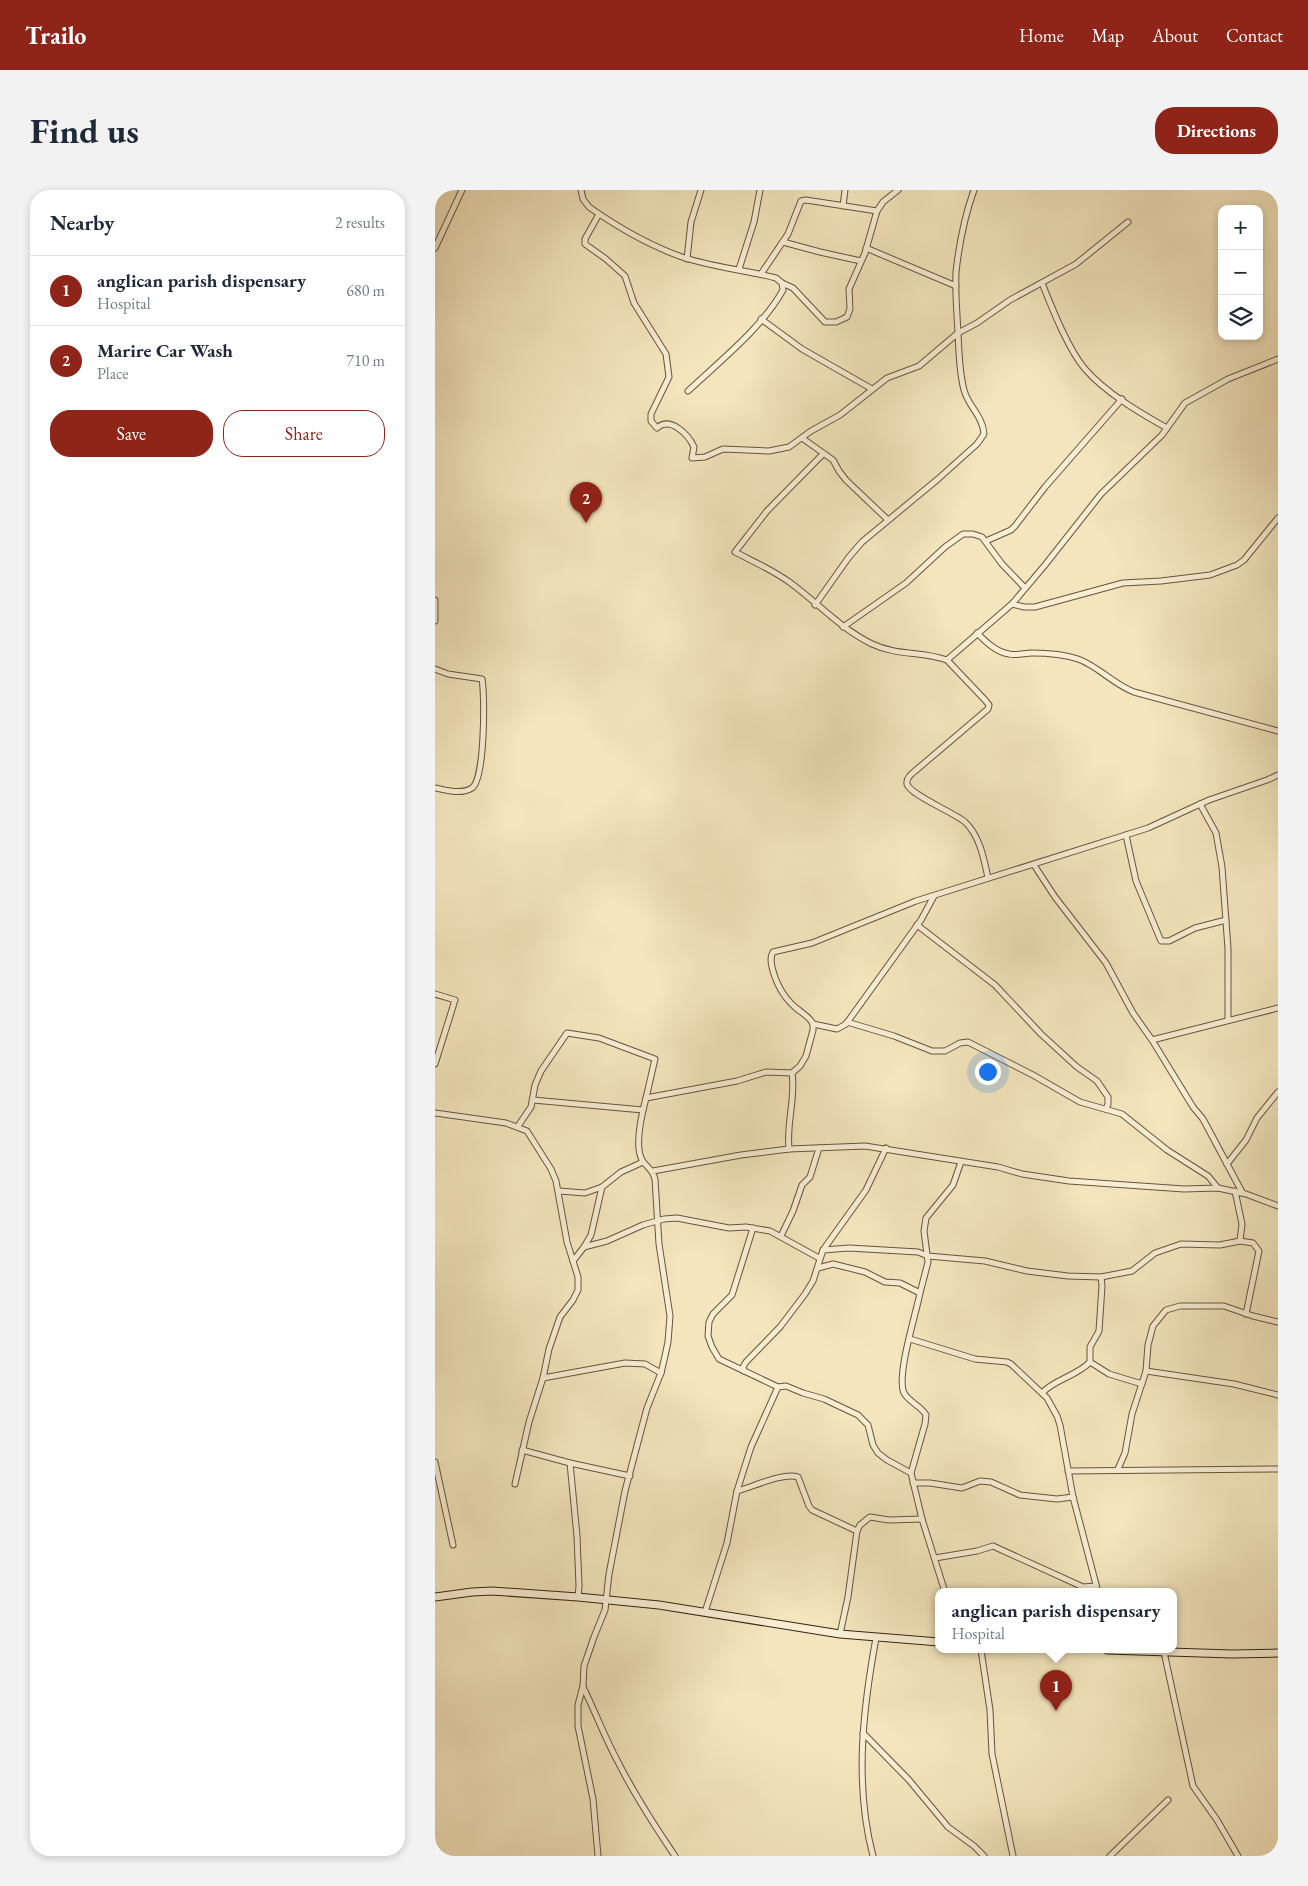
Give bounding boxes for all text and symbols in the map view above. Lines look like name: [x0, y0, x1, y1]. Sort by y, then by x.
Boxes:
text: Trailo: [25, 20, 86, 51]
text: Home: [1019, 24, 1064, 47]
text: Map: [1092, 24, 1124, 47]
text: About: [1152, 24, 1198, 47]
text: Contact: [1226, 24, 1283, 47]
button: Directions: [1155, 107, 1278, 154]
text: Find us: [30, 108, 139, 153]
map controls: [1218, 205, 1263, 340]
button: +: [1218, 205, 1263, 250]
text: Nearby: [50, 209, 114, 236]
text: 2 results: [335, 212, 385, 233]
button: −: [1218, 250, 1263, 295]
text: anglican parish dispensary: [97, 268, 306, 293]
text: 1: [62, 280, 70, 301]
text: 680 m: [346, 280, 385, 301]
text: Hospital: [97, 293, 151, 314]
button: layers: [1218, 295, 1263, 340]
text: Marire Car Wash: [97, 338, 233, 363]
text: 2: [62, 350, 70, 371]
text: 710 m: [346, 350, 385, 371]
text: Place: [97, 363, 129, 384]
button: Save: [50, 410, 213, 457]
button: Share: [223, 410, 385, 457]
pin: 2: [570, 482, 602, 523]
your location: [975, 1059, 1001, 1085]
popup: [935, 1588, 1177, 1653]
text: anglican parish dispensary: [951, 1598, 1161, 1623]
text: Hospital: [951, 1623, 1005, 1644]
pin: 1: [1040, 1670, 1072, 1711]

